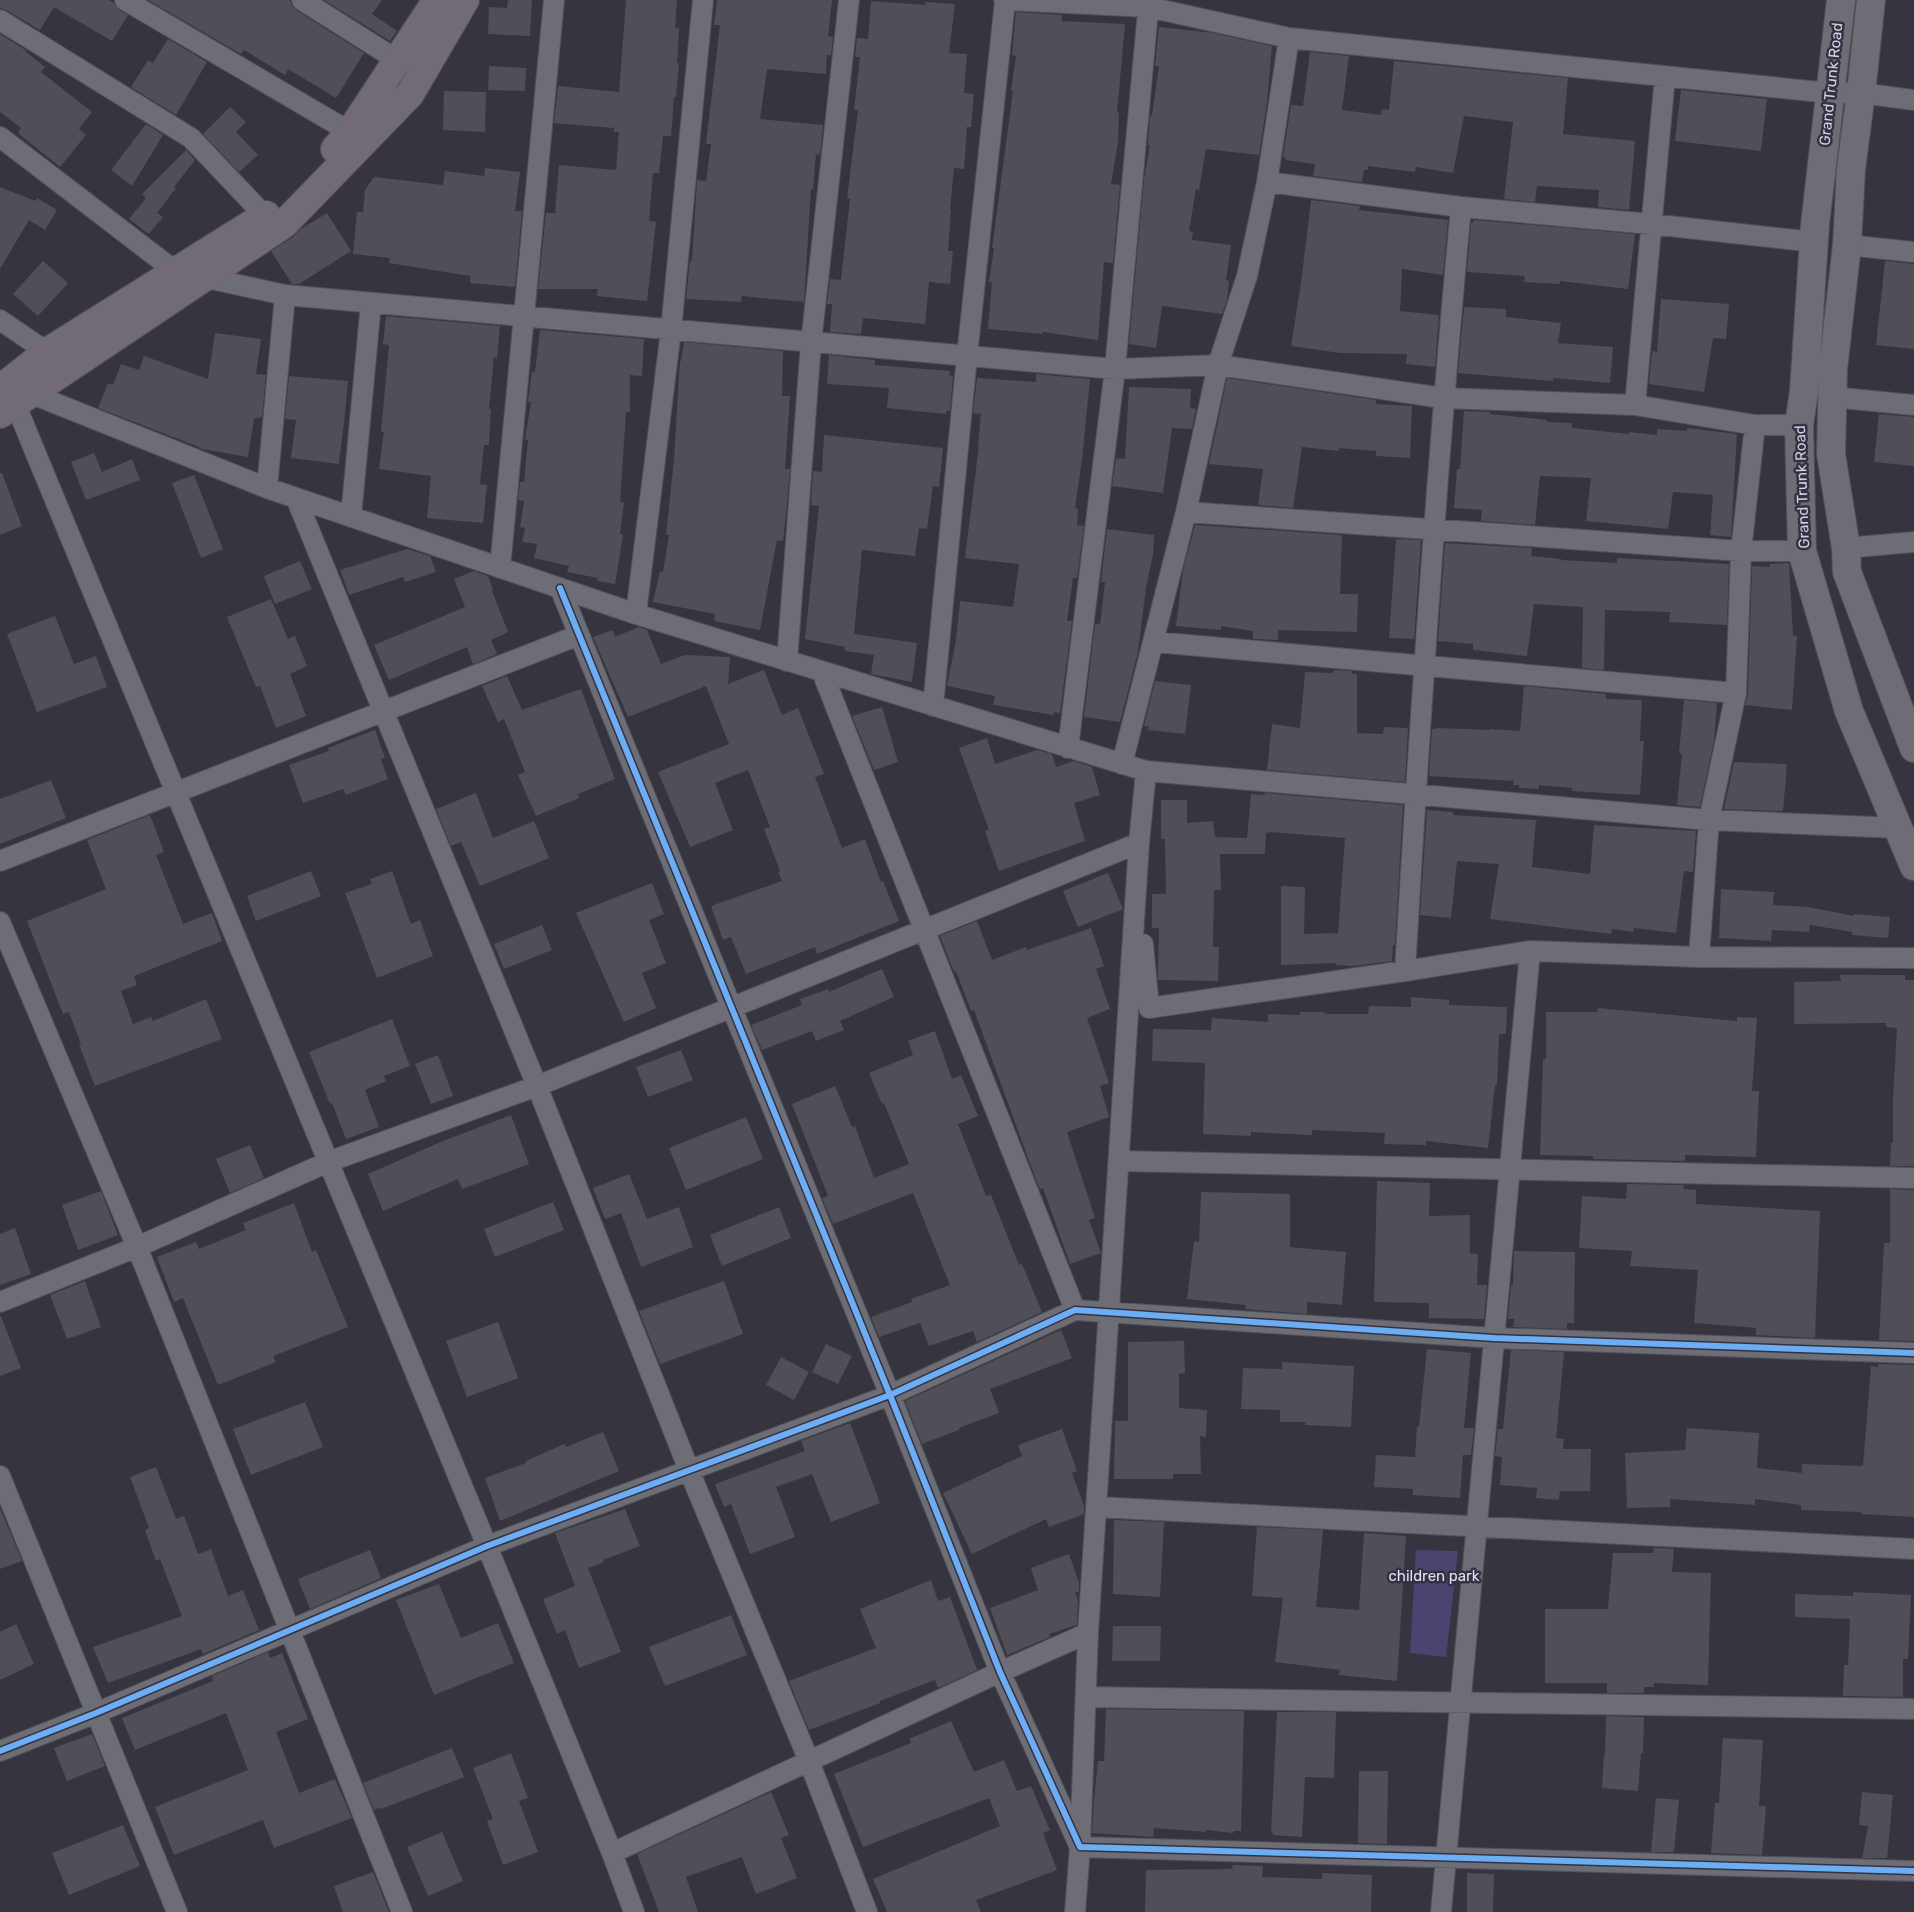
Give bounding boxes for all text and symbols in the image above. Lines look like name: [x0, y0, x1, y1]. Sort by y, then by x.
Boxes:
street label: Grand Trunk Road: [1816, 22, 1846, 146]
street label: Grand Trunk Road: [1791, 425, 1813, 549]
park label: children park: [1389, 1567, 1480, 1585]

